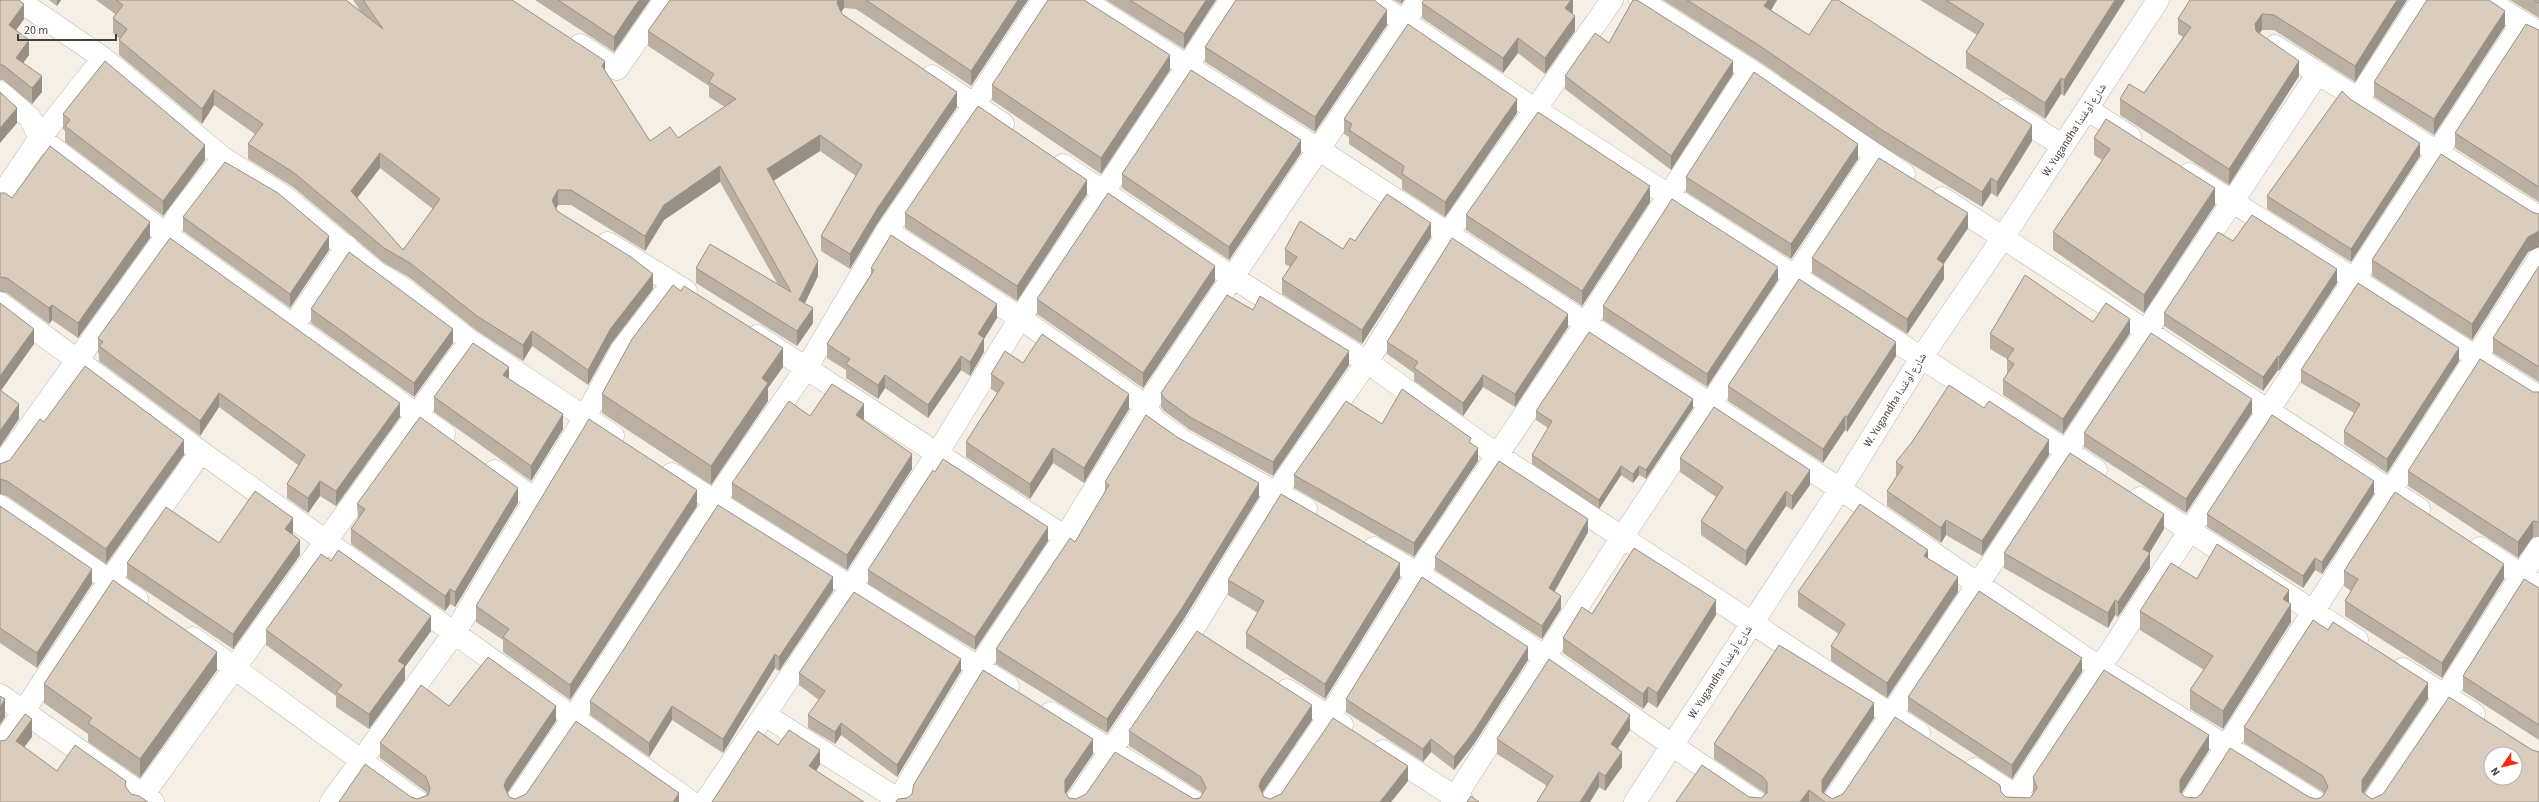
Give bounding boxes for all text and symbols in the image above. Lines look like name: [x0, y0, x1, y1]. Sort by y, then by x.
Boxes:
scale bar: [18, 16, 116, 42]
text: 20 m: [24, 22, 48, 39]
street label: W. Yugandha شارع أوغندا: [2038, 80, 2110, 180]
street label: W. Yugandha شارع أوغندا: [1860, 350, 1930, 450]
street label: W. Yugandha شارع أوغندا: [1684, 622, 1756, 722]
north arrow: [2483, 746, 2523, 786]
text: N: [2487, 764, 2503, 779]

